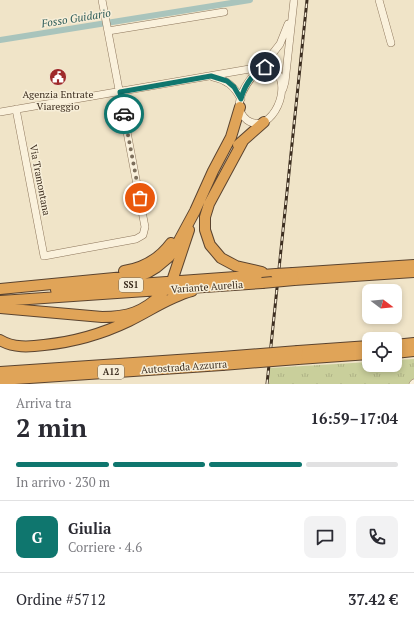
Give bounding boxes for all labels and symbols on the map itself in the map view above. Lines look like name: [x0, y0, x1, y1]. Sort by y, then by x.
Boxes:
water label: Fosso Guidario: [39, 6, 112, 31]
pin: [248, 50, 282, 84]
public building icon: Agenzia Entrate Viareggio: [48, 67, 68, 87]
place label: Agenzia Entrate Viareggio: [22, 88, 94, 113]
courier: [104, 94, 144, 134]
street label: Via Tramontana: [27, 143, 53, 217]
pin: [123, 181, 157, 215]
road number: SS1: [119, 278, 143, 292]
street label: Variante Aurelia: [170, 278, 244, 296]
north arrow: [362, 284, 402, 324]
street label: Autostrada Azzurra: [140, 358, 228, 376]
road number: A12: [98, 365, 124, 379]

